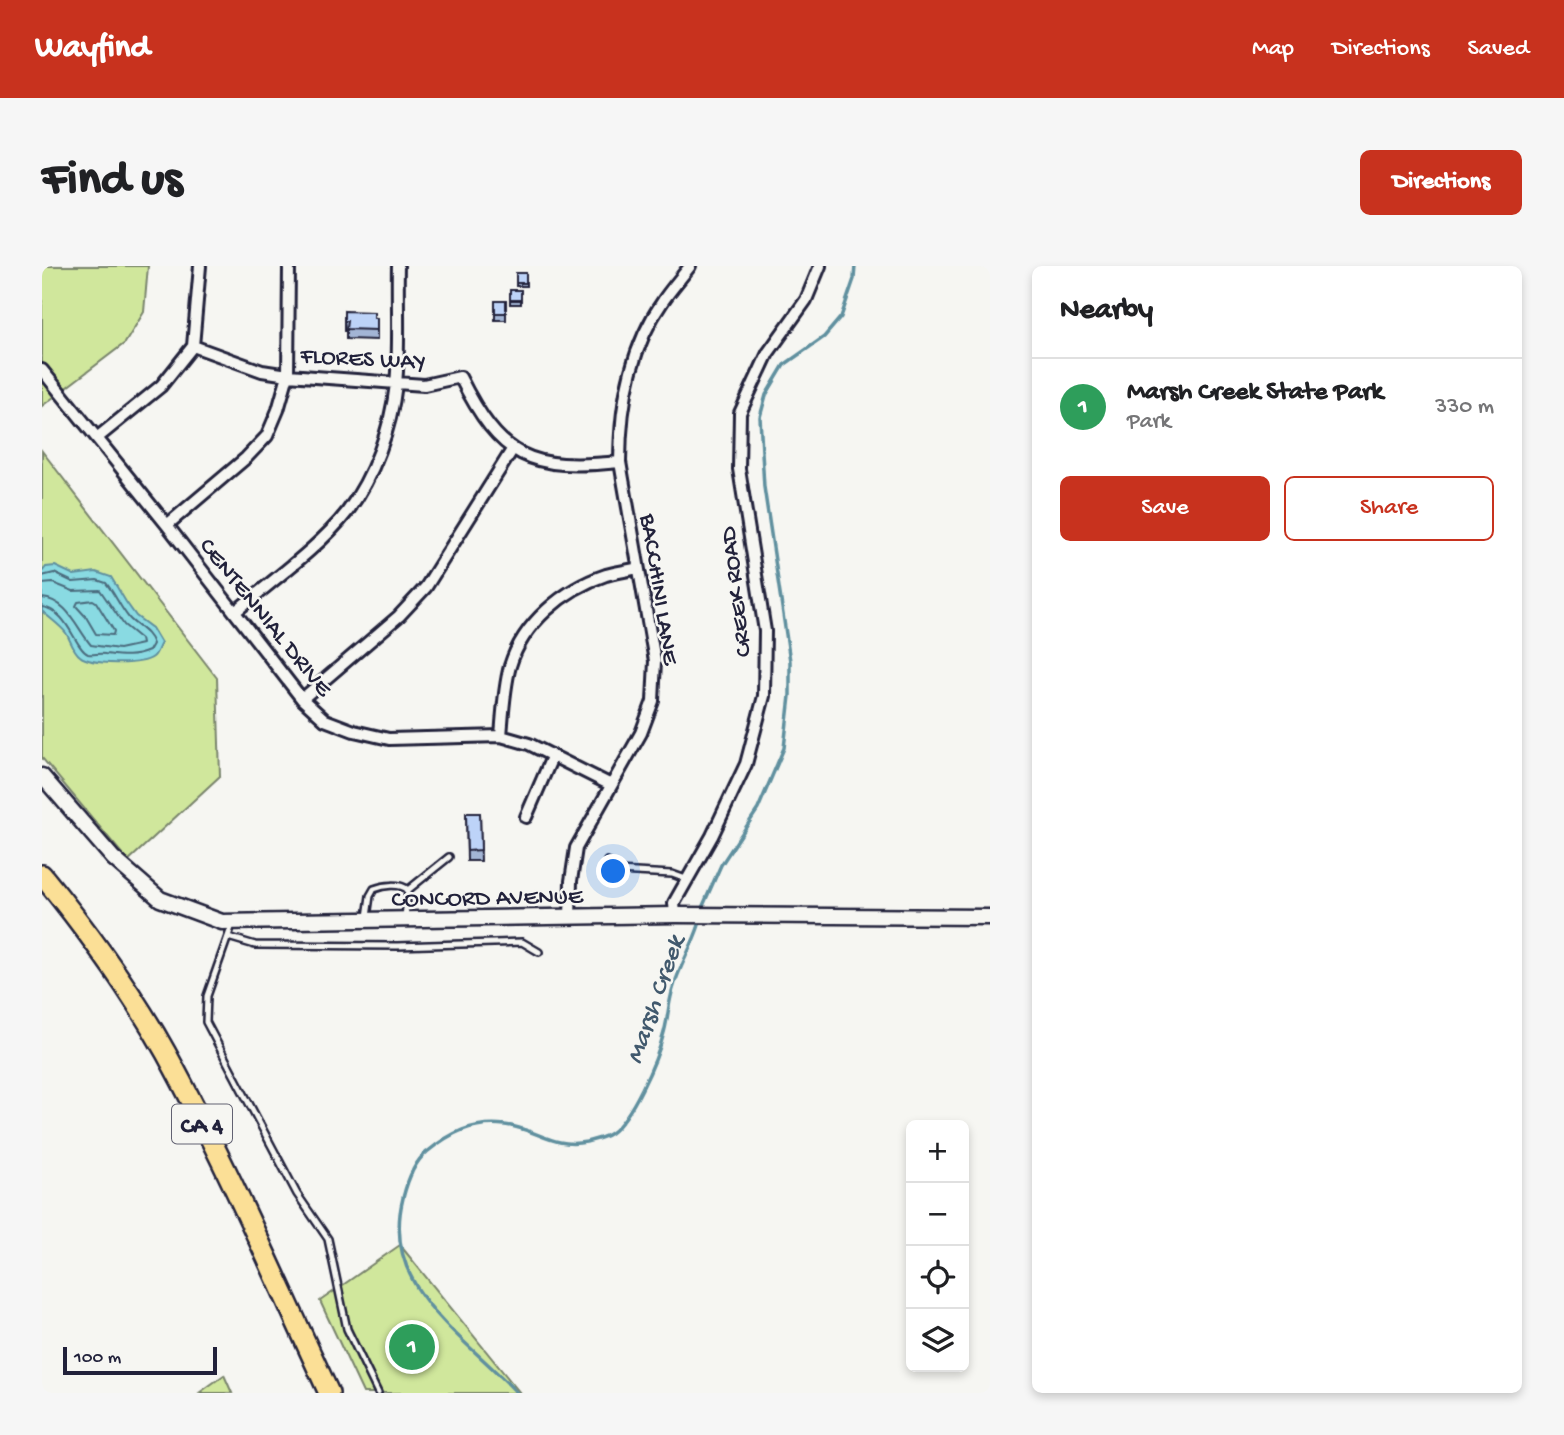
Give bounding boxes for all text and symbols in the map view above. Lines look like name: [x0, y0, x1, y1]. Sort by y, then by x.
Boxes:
text: Wayfind: [35, 30, 150, 68]
text: Map: [1252, 35, 1294, 64]
text: Directions: [1332, 35, 1430, 64]
text: Saved: [1468, 35, 1529, 64]
button: Directions: [1360, 150, 1522, 215]
text: Find us: [42, 153, 182, 211]
text: Nearby: [1060, 294, 1153, 329]
street label: FLORES WAY: [298, 343, 426, 378]
text: Marsh Creek State Park: [1127, 378, 1383, 409]
text: 1: [1078, 394, 1088, 421]
text: 330 m: [1435, 394, 1494, 421]
text: Park: [1127, 409, 1171, 436]
button: Save: [1060, 476, 1270, 541]
button: Share: [1284, 476, 1494, 541]
street label: BACCHINI LANE: [631, 511, 684, 668]
street label: CREEK ROAD: [715, 524, 760, 658]
street label: CENTENNIAL DRIVE: [191, 533, 338, 704]
your location: [596, 854, 630, 888]
street label: CONCORD AVENUE: [391, 883, 584, 916]
water label: Marsh Creek: [621, 930, 694, 1068]
road number: CA 4: [172, 1104, 232, 1144]
map controls: [906, 1120, 969, 1372]
button: +: [906, 1120, 969, 1183]
button: −: [906, 1183, 969, 1246]
button: locate: [906, 1246, 969, 1309]
button: layers: [906, 1309, 969, 1372]
pin: 1: [389, 1321, 435, 1373]
scale bar: [63, 1344, 217, 1376]
text: 100 m: [74, 1347, 121, 1370]

